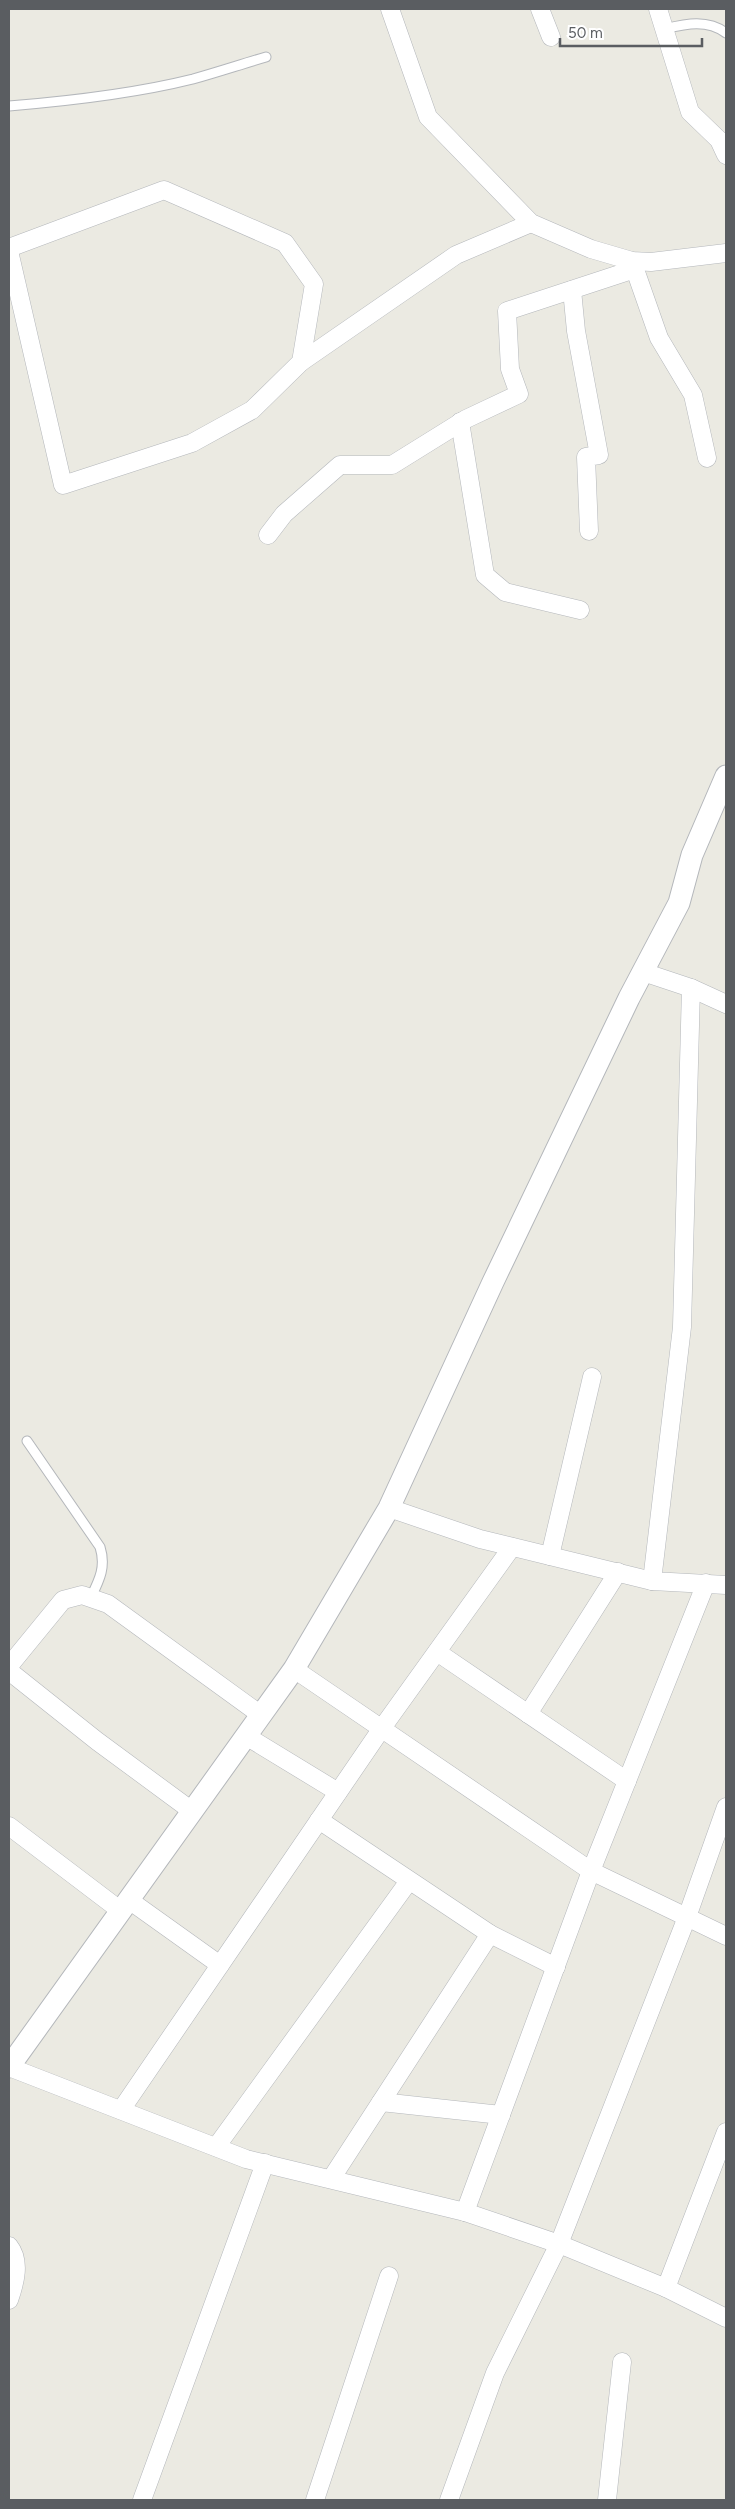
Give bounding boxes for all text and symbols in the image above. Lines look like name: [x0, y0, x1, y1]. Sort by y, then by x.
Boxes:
scale bar: [560, 15, 702, 47]
text: 50 m: [568, 24, 603, 42]

